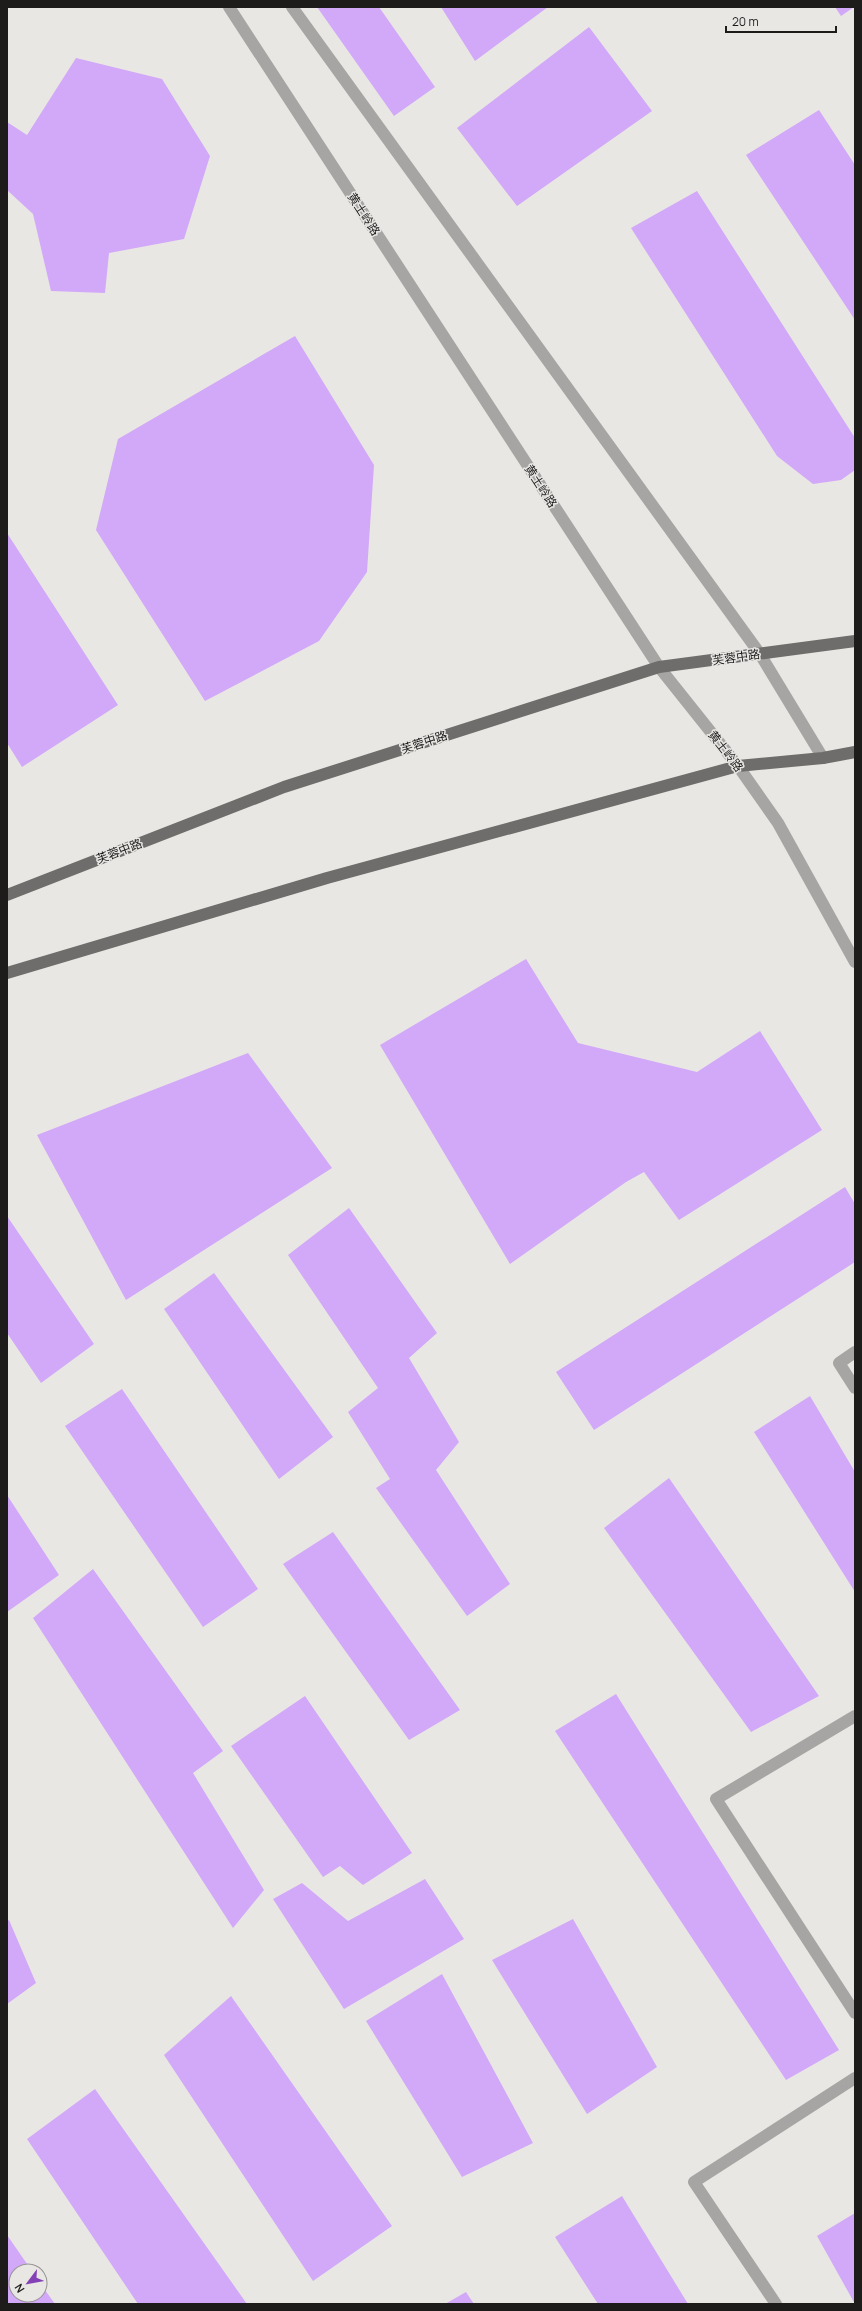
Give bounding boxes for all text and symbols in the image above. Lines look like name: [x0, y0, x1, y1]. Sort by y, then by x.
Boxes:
scale bar: [726, 8, 836, 34]
text: 20 m: [732, 13, 759, 30]
street label: 黄土岭路: [344, 189, 384, 239]
street label: 黄土岭路: [521, 461, 561, 511]
street label: 芙蓉中路: [711, 645, 761, 669]
street label: 芙蓉中路: [399, 726, 449, 758]
street label: 黄土岭路: [705, 727, 747, 775]
street label: 芙蓉中路: [94, 834, 144, 868]
north arrow: [8, 2263, 48, 2303]
text: N: [11, 2281, 28, 2296]

